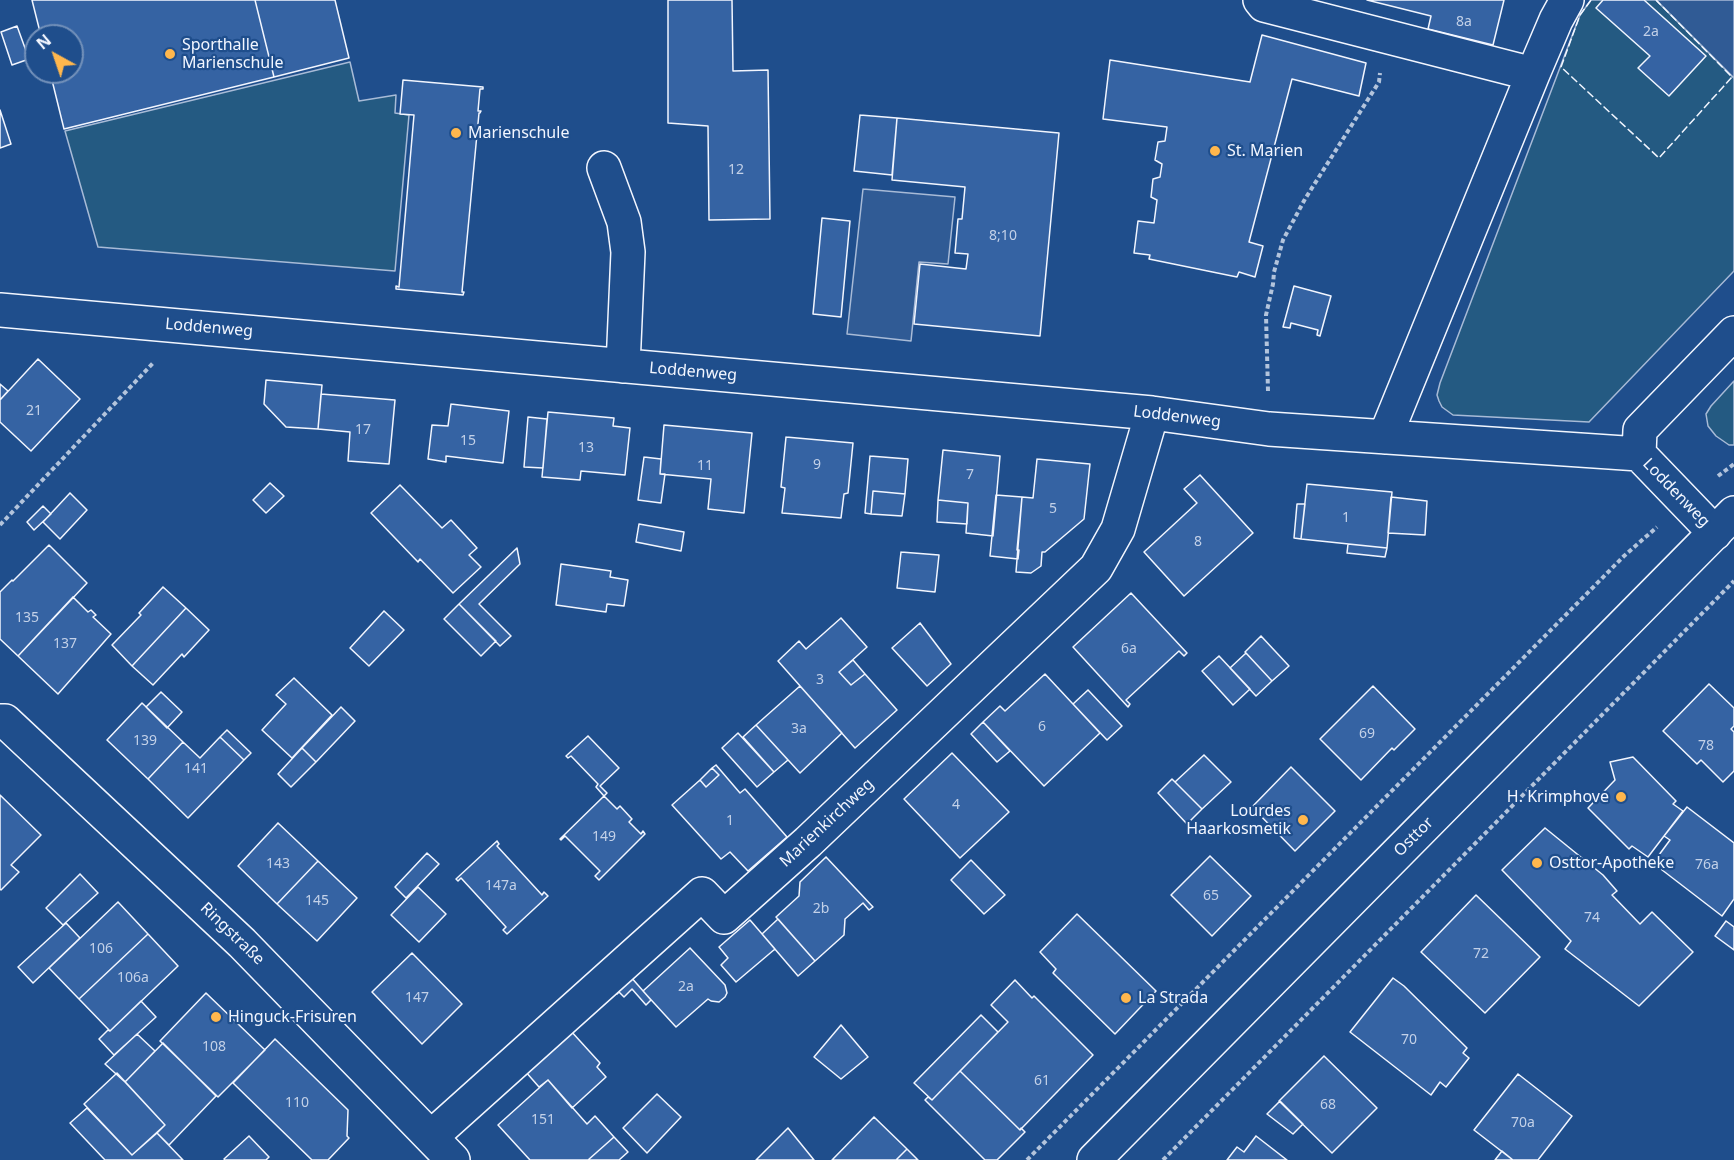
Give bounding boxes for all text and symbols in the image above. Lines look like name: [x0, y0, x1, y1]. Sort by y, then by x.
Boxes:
house number: 8a: [1456, 14, 1472, 30]
north arrow: [24, 24, 84, 84]
house number: 2a: [1643, 24, 1659, 40]
text: N: [32, 29, 56, 54]
place label: Sporthalle Marienschule: [182, 35, 283, 73]
marker: Sporthalle Marienschule: [163, 47, 177, 61]
place label: Marienschule: [468, 123, 569, 143]
marker: Marienschule: [449, 126, 463, 140]
place label: St. Marien: [1227, 141, 1303, 161]
marker: St. Marien: [1208, 144, 1222, 158]
house number: 12: [728, 162, 744, 178]
house number: 8;10: [989, 228, 1017, 244]
street label: Loddenweg: [164, 315, 254, 341]
street label: Loddenweg: [648, 359, 738, 385]
street label: Loddenweg: [1132, 402, 1222, 432]
house number: 21: [26, 403, 42, 419]
house number: 17: [355, 422, 371, 438]
house number: 15: [460, 433, 476, 449]
house number: 13: [578, 440, 594, 456]
street label: Loddenweg: [1638, 455, 1714, 531]
house number: 9: [813, 457, 821, 473]
house number: 11: [697, 458, 713, 474]
house number: 7: [966, 467, 974, 483]
house number: 5: [1049, 501, 1057, 517]
house number: 1: [1342, 510, 1350, 526]
house number: 8: [1194, 534, 1202, 550]
house number: 135: [15, 610, 39, 626]
house number: 137: [53, 636, 77, 652]
house number: 6a: [1121, 641, 1137, 657]
house number: 3: [816, 672, 824, 688]
house number: 6: [1038, 719, 1046, 735]
house number: 3a: [791, 721, 807, 737]
house number: 69: [1359, 726, 1375, 742]
house number: 139: [133, 733, 157, 749]
house number: 78: [1698, 738, 1714, 754]
house number: 141: [184, 761, 208, 777]
street label: Marienkirchweg: [776, 775, 878, 871]
place label: H. Krimphove: [1507, 787, 1609, 807]
marker: H. Krimphove: [1614, 790, 1628, 804]
house number: 4: [952, 797, 960, 813]
place label: Lourdes Haarkosmetik: [1186, 801, 1291, 839]
house number: 1: [726, 813, 734, 829]
marker: Lourdes Haarkosmetik: [1296, 813, 1310, 827]
street label: Osttor: [1390, 813, 1438, 861]
house number: 149: [592, 829, 616, 845]
place label: Osttor-Apotheke: [1549, 853, 1674, 873]
house number: 143: [266, 856, 290, 872]
marker: Osttor-Apotheke: [1530, 856, 1544, 870]
house number: 76a: [1695, 857, 1719, 873]
house number: 147a: [485, 878, 517, 894]
house number: 65: [1203, 888, 1219, 904]
house number: 145: [305, 893, 329, 909]
street label: Ringstraße: [196, 899, 268, 969]
house number: 2b: [813, 901, 829, 917]
house number: 74: [1584, 910, 1600, 926]
house number: 106: [89, 941, 113, 957]
house number: 72: [1473, 946, 1489, 962]
house number: 106a: [117, 970, 149, 986]
house number: 2a: [678, 979, 694, 995]
place label: La Strada: [1138, 988, 1208, 1008]
house number: 147: [405, 990, 429, 1006]
marker: La Strada: [1119, 991, 1133, 1005]
place label: Hinguck-Frisuren: [228, 1007, 357, 1027]
marker: Hinguck-Frisuren: [209, 1010, 223, 1024]
house number: 70: [1401, 1032, 1417, 1048]
house number: 108: [202, 1039, 226, 1055]
house number: 61: [1034, 1073, 1050, 1089]
house number: 110: [285, 1095, 309, 1111]
house number: 68: [1320, 1097, 1336, 1113]
house number: 151: [531, 1112, 555, 1128]
house number: 70a: [1511, 1115, 1535, 1131]

